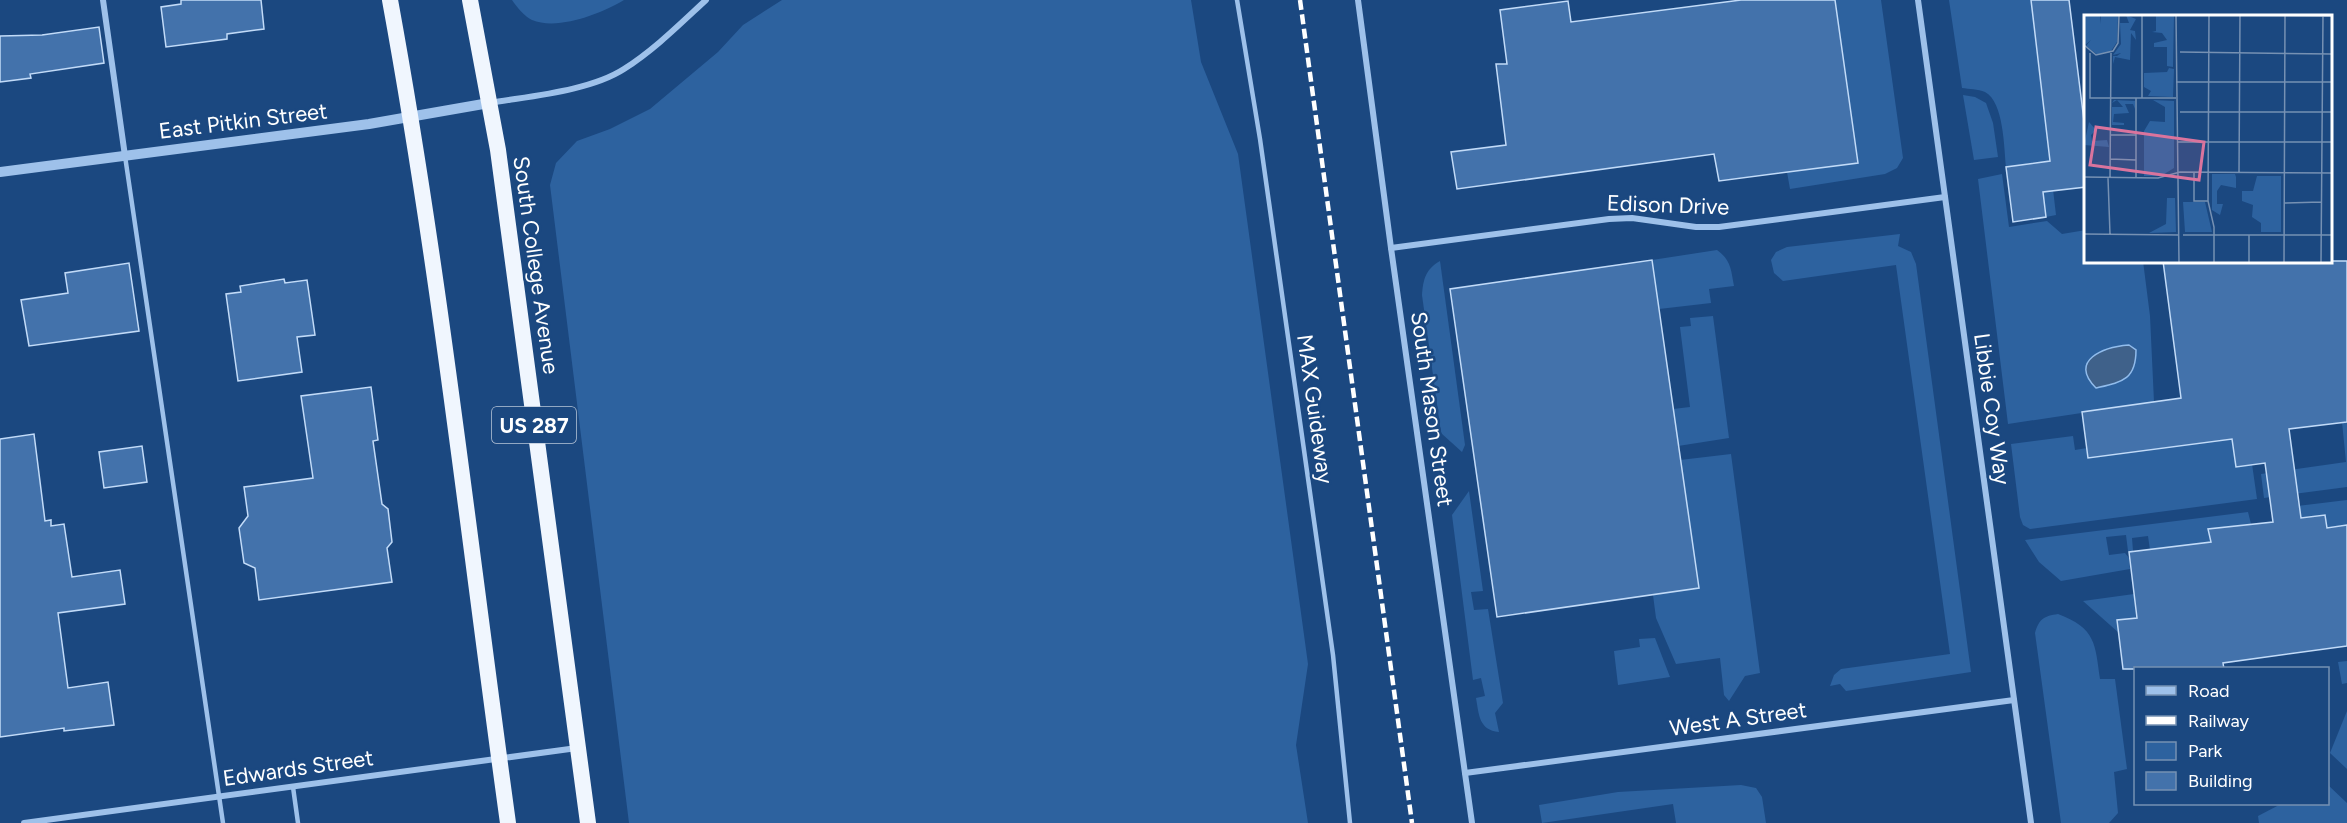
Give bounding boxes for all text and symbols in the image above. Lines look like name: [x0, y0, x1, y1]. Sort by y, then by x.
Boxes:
inset map: [2084, 15, 2332, 262]
street label: East Pitkin Street: [157, 97, 329, 145]
street label: South College Avenue: [507, 154, 565, 376]
street label: Edison Drive: [1606, 189, 1730, 221]
street label: South Mason Street: [1405, 310, 1459, 508]
street label: Libbie Coy Way: [1968, 331, 2016, 487]
street label: MAX Guideway: [1291, 332, 1339, 486]
road number: US 287: [492, 407, 576, 443]
legend: [2134, 667, 2329, 805]
text: Road: [2188, 680, 2229, 702]
street label: West A Street: [1668, 696, 1808, 742]
text: Railway: [2188, 710, 2250, 732]
text: Park: [2188, 740, 2223, 762]
street label: Edwards Street: [221, 744, 375, 792]
text: Building: [2188, 770, 2253, 792]

